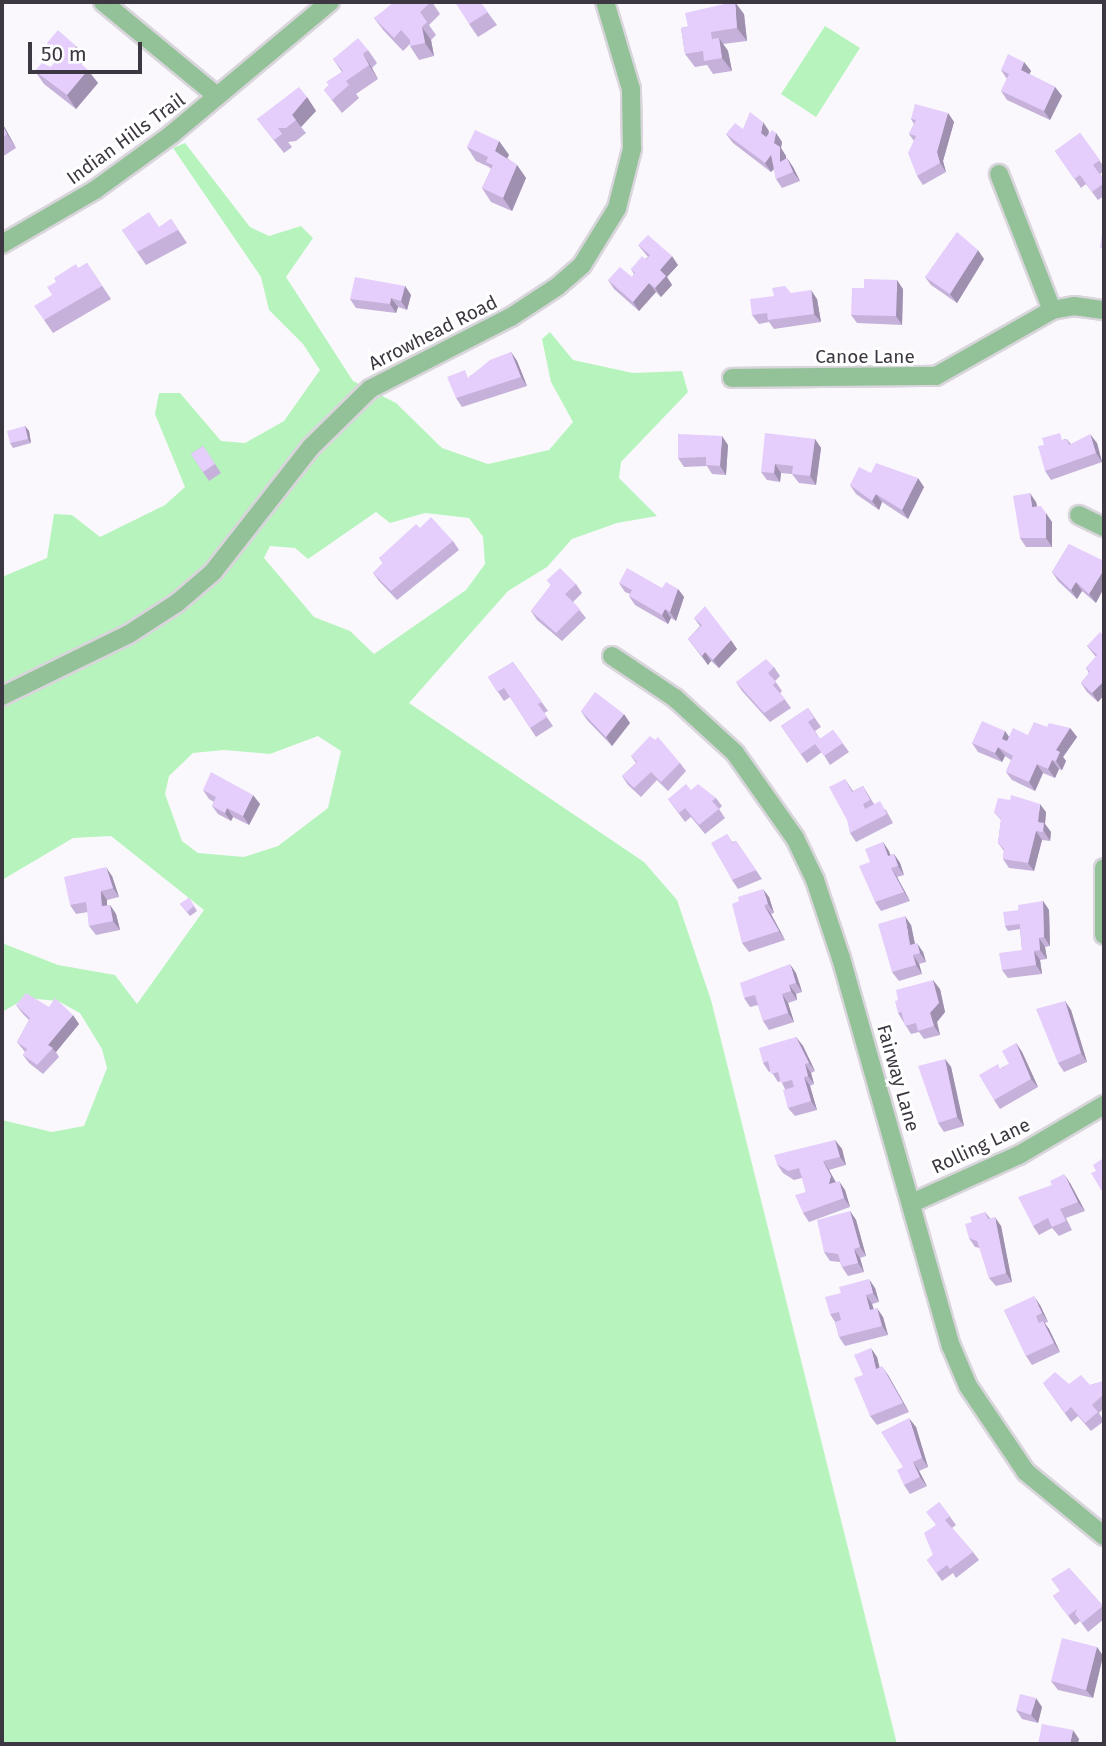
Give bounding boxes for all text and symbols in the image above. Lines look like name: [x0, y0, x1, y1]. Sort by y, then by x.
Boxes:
scale bar: [32, 28, 145, 72]
text: 50 m: [41, 41, 87, 67]
street label: Indian Hills Trail: [62, 88, 190, 190]
street label: Arrowhead Road: [365, 291, 501, 375]
street label: Canoe Lane: [815, 346, 915, 368]
street label: Fairway Lane: [872, 1022, 924, 1134]
street label: Rolling Lane: [928, 1113, 1034, 1179]

